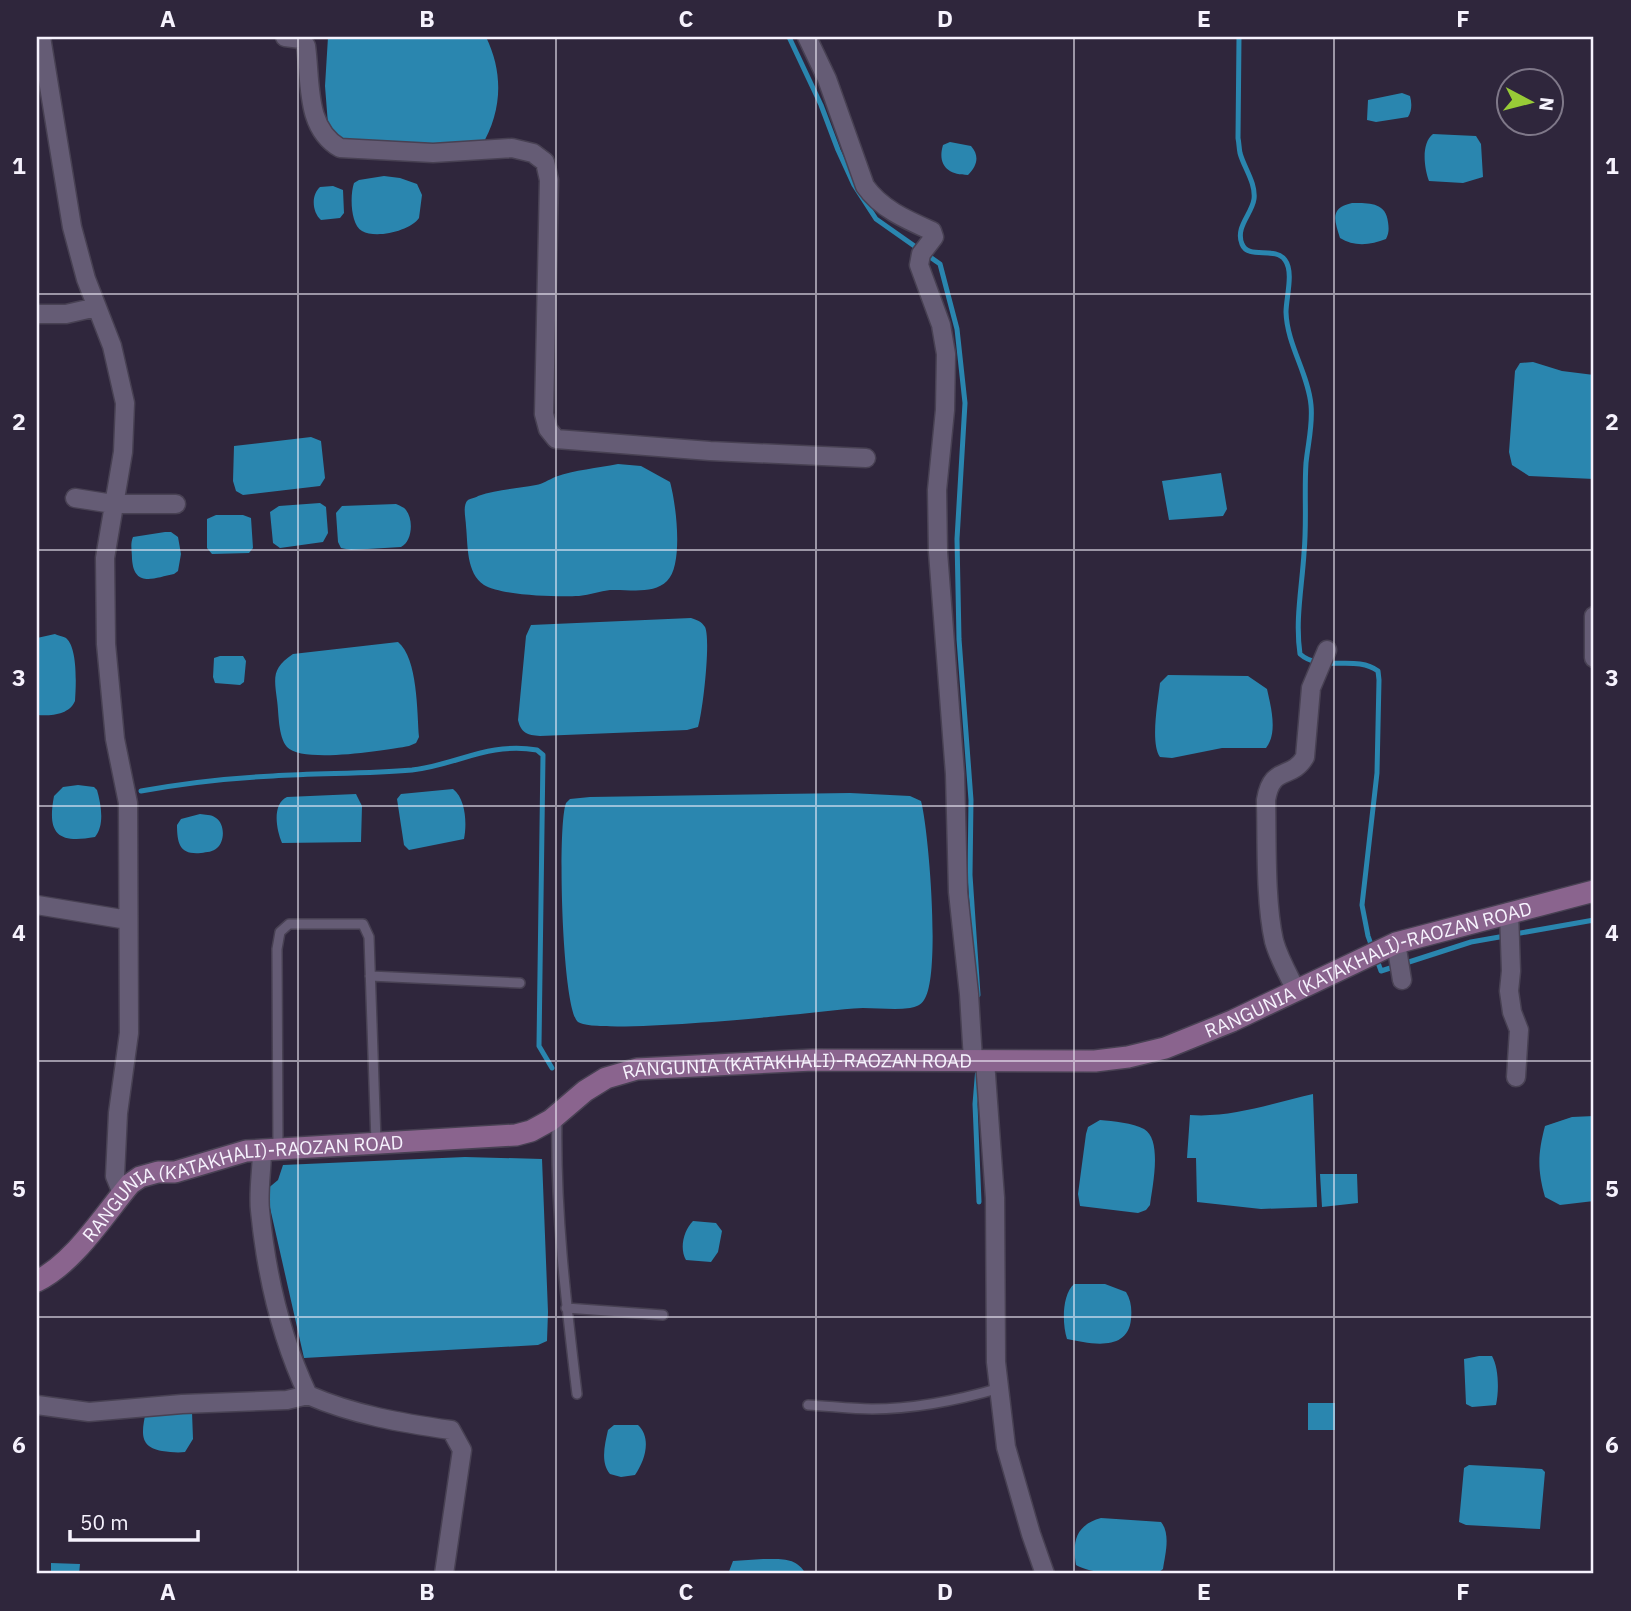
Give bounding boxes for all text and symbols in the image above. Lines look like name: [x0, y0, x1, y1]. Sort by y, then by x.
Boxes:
text: A: [160, 3, 176, 33]
text: B: [419, 3, 435, 33]
text: C: [679, 3, 694, 33]
text: D: [937, 3, 953, 33]
text: E: [1197, 3, 1211, 33]
text: F: [1456, 3, 1470, 33]
north arrow: [1494, 66, 1564, 136]
text: N: [1534, 96, 1560, 112]
text: 1: [12, 150, 26, 180]
text: 1: [1605, 150, 1619, 180]
text: 2: [12, 406, 26, 436]
text: 2: [1605, 406, 1619, 436]
text: 3: [12, 662, 26, 692]
text: 3: [1605, 662, 1619, 692]
street label: RANGUNIA (KATAKHALI)-RAOZAN ROAD: [1201, 896, 1534, 1043]
text: 4: [12, 917, 26, 947]
text: 4: [1605, 917, 1619, 947]
street label: RANGUNIA (KATAKHALI)-RAOZAN ROAD: [619, 1048, 972, 1085]
street label: RANGUNIA (KATAKHALI)-RAOZAN ROAD: [77, 1130, 404, 1247]
text: 5: [12, 1173, 26, 1203]
text: 5: [1605, 1173, 1619, 1203]
text: 6: [12, 1429, 26, 1459]
text: 6: [1605, 1429, 1619, 1459]
scale bar: [70, 1499, 198, 1543]
text: 50 m: [80, 1508, 129, 1536]
text: A: [160, 1576, 176, 1606]
text: B: [419, 1576, 435, 1606]
text: C: [679, 1576, 694, 1606]
text: D: [937, 1576, 953, 1606]
text: E: [1197, 1576, 1211, 1606]
text: F: [1456, 1576, 1470, 1606]

